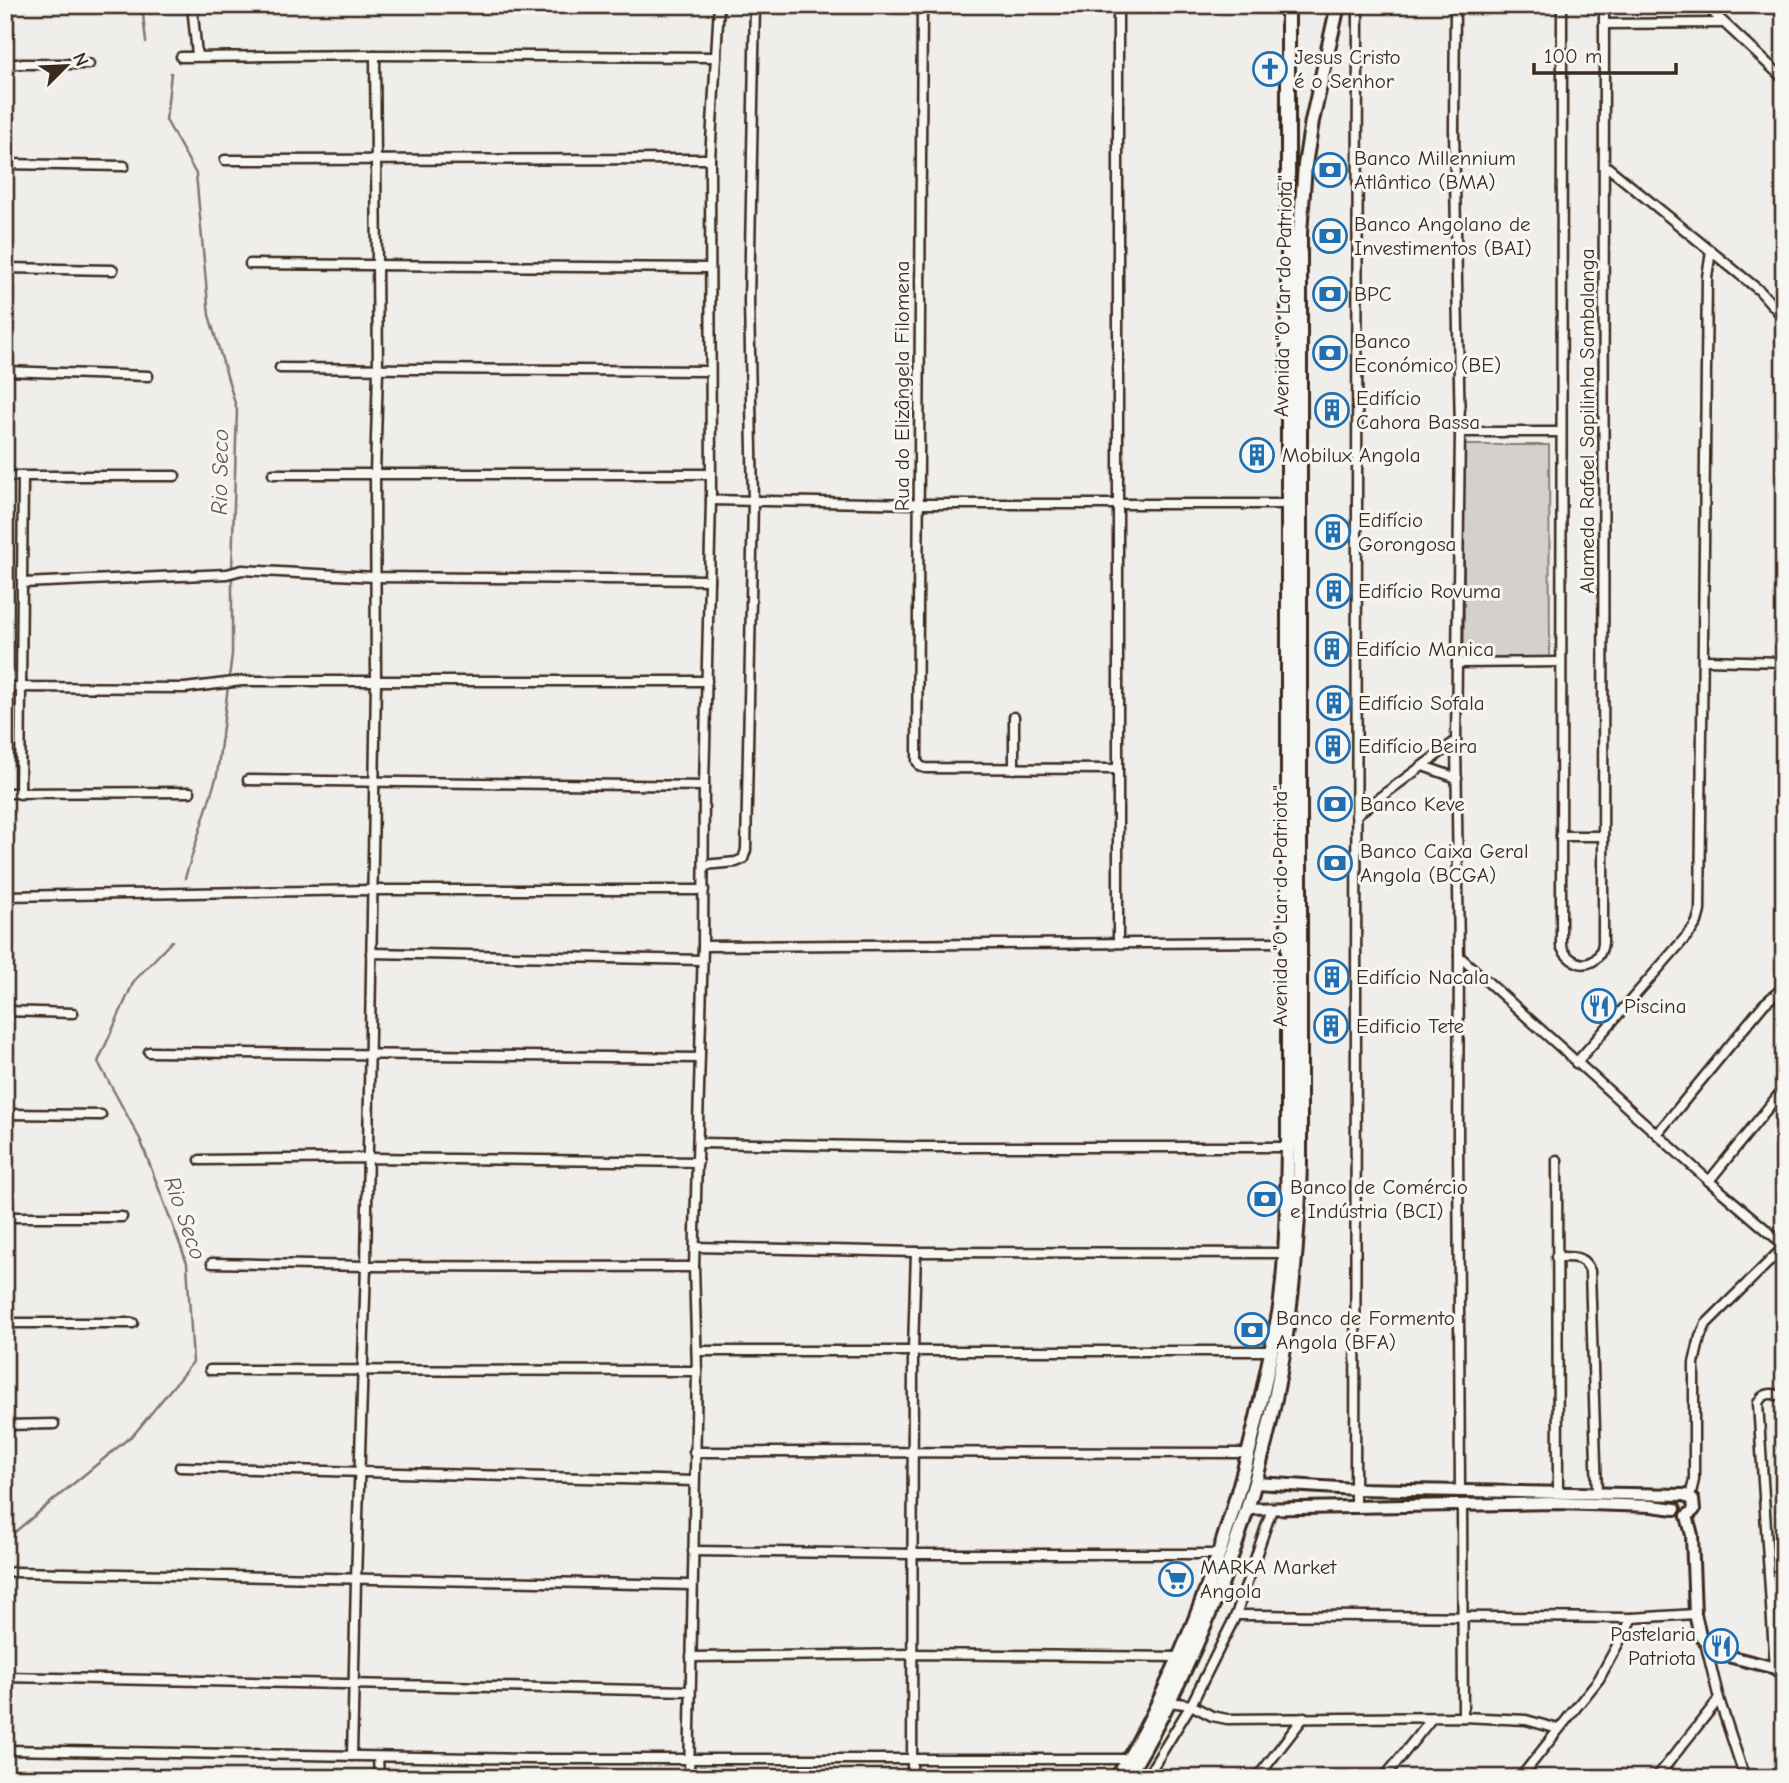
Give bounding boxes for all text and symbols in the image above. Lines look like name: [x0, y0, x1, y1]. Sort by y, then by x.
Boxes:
north arrow: [32, 32, 102, 102]
scale bar: [1534, 32, 1675, 76]
text: 100 m: [1544, 44, 1602, 68]
place label: Jesus Cristo é o Senhor: [1294, 45, 1401, 93]
text: N: [68, 49, 93, 70]
church icon: Jesus Cristo é o Senhor: [1251, 50, 1289, 88]
place label: Banco Millennium Atlântico (BMA): [1354, 146, 1516, 194]
bank icon: Banco Millennium Atlântico (BMA): [1311, 151, 1349, 189]
street label: Avenida "O Lar do Patriota": [1269, 175, 1297, 417]
place label: Banco Angolano de Investimentos (BAI): [1354, 212, 1532, 260]
bank icon: Banco Angolano de Investimentos (BAI): [1311, 217, 1349, 255]
street label: Alameda Rafael Sapilinha Sambalanga: [1575, 248, 1599, 594]
street label: Rua do Elizângela Filomena: [890, 261, 914, 511]
bank icon: BPC: [1311, 275, 1349, 313]
place label: BPC: [1354, 282, 1392, 306]
place label: Banco Económico (BE): [1354, 329, 1501, 377]
bank icon: Banco Económico (BE): [1311, 334, 1349, 372]
place label: Edifício Cahora Bassa: [1356, 386, 1480, 434]
building icon: Edifício Cahora Bassa: [1313, 391, 1351, 429]
water label: Rio Seco: [206, 429, 234, 515]
building icon: Mobilux Angola: [1238, 436, 1276, 474]
place label: Mobilux Angola: [1282, 443, 1420, 467]
place label: Edifício Gorongosa: [1358, 508, 1456, 556]
building icon: Edifício Gorongosa: [1314, 513, 1352, 551]
building icon: Edifício Rovuma: [1315, 572, 1353, 610]
place label: Edifício Rovuma: [1358, 579, 1501, 603]
building icon: Edifício Manica: [1313, 630, 1351, 668]
place label: Edifício Manica: [1356, 637, 1494, 661]
building icon: Edifício Sofala: [1315, 684, 1353, 722]
place label: Edifício Sofala: [1358, 691, 1485, 715]
building icon: Edifício Beira: [1314, 727, 1352, 765]
place label: Edifício Beira: [1358, 734, 1477, 758]
street label: Avenida "O Lar do Patriota": [1268, 785, 1292, 1027]
bank icon: Banco Keve: [1316, 785, 1354, 823]
place label: Banco Keve: [1360, 792, 1465, 816]
place label: Banco Caixa Geral Angola (BCGA): [1360, 839, 1528, 887]
bank icon: Banco Caixa Geral Angola (BCGA): [1316, 844, 1354, 882]
building icon: Edifício Nacala: [1313, 958, 1351, 996]
place label: Edifício Nacala: [1356, 965, 1489, 989]
restaurant icon: Piscina: [1580, 987, 1618, 1025]
place label: Piscina: [1624, 994, 1687, 1018]
building icon: Edificio Tete: [1312, 1007, 1350, 1045]
place label: Edificio Tete: [1356, 1014, 1464, 1038]
water label: Rio Seco: [158, 1173, 212, 1263]
place label: Banco de Comércio e Indústria (BCI): [1290, 1175, 1468, 1223]
bank icon: Banco de Comércio e Indústria (BCI): [1246, 1180, 1284, 1218]
place label: Banco de Formento Angola (BFA): [1276, 1306, 1455, 1354]
bank icon: Banco de Formento Angola (BFA): [1233, 1311, 1271, 1349]
place label: MARKA Market Angola: [1200, 1555, 1337, 1603]
supermarket icon: MARKA Market Angola: [1157, 1560, 1195, 1598]
place label: Pastelaria Patriota: [1610, 1622, 1696, 1670]
restaurant icon: Pastelaria Patriota: [1702, 1627, 1740, 1665]

